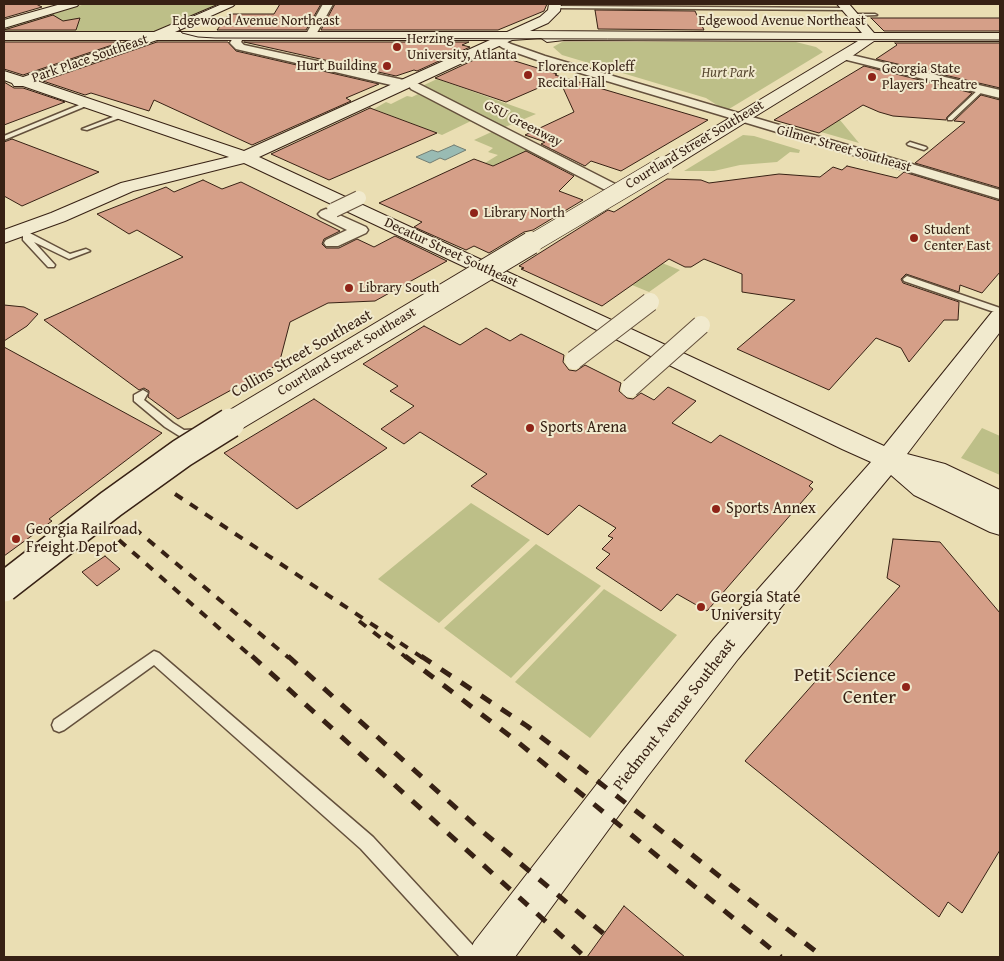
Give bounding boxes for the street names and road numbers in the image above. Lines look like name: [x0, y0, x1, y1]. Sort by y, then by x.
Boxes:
street label: Edgewood Avenue Northeast: [172, 13, 340, 29]
street label: Edgewood Avenue Northeast: [698, 13, 866, 29]
street label: Park Place Southeast: [30, 31, 150, 87]
street label: GSU Greenway: [481, 97, 565, 151]
street label: Courtland Street Southeast: [623, 97, 767, 193]
street label: Gilmer Street Southeast: [775, 122, 913, 176]
street label: Decatur Street Southeast: [381, 215, 521, 291]
street label: Courtland Street Southeast: [275, 304, 419, 400]
street label: Collins Street Southeast: [228, 306, 376, 402]
street label: Piedmont Avenue Southeast: [610, 635, 740, 795]

